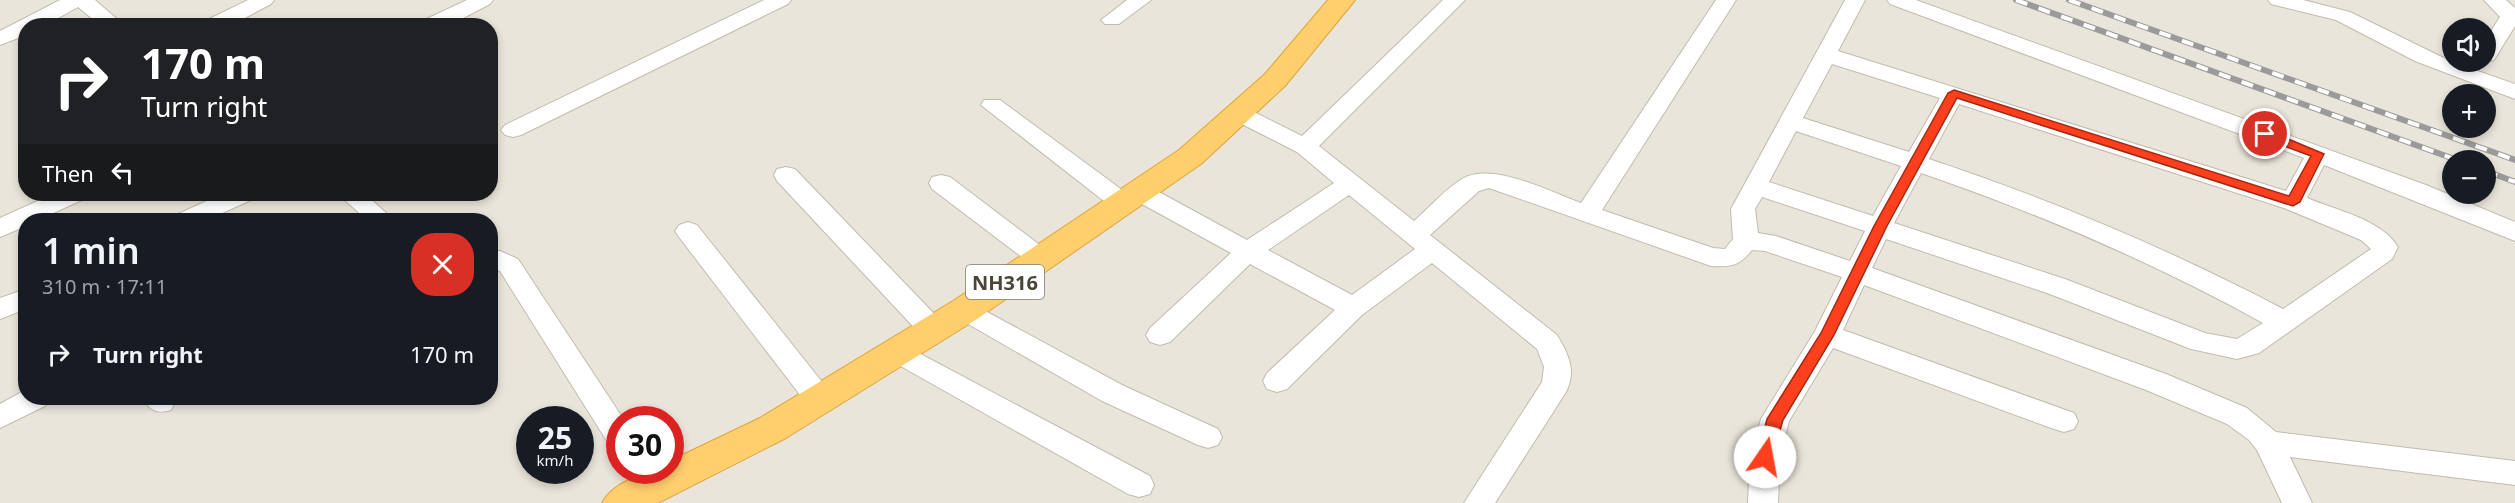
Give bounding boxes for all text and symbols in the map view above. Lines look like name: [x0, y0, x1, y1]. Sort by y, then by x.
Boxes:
map controls: [2442, 18, 2496, 204]
button: sound: [2442, 18, 2496, 72]
text: 170 m: [141, 34, 265, 91]
icon: right: [42, 42, 120, 120]
button: +: [2442, 84, 2496, 138]
text: Turn right: [141, 88, 267, 125]
pin: [2239, 108, 2290, 159]
icon: arrive: [2248, 117, 2281, 150]
button: −: [2442, 150, 2496, 204]
icon: left: [106, 156, 139, 189]
text: Then: [42, 158, 94, 188]
text: 1 min: [42, 226, 140, 275]
button: close: [411, 233, 474, 296]
road number: NH316: [966, 265, 1044, 299]
text: 310 m · 17:11: [42, 273, 167, 300]
icon: right: [42, 338, 75, 371]
text: Turn right: [93, 339, 203, 369]
text: 170 m: [410, 339, 474, 369]
speed limit sign: 30: [606, 406, 684, 484]
text: 25: [538, 417, 572, 458]
position arrow: [1733, 425, 1797, 489]
text: km/h: [537, 450, 573, 470]

